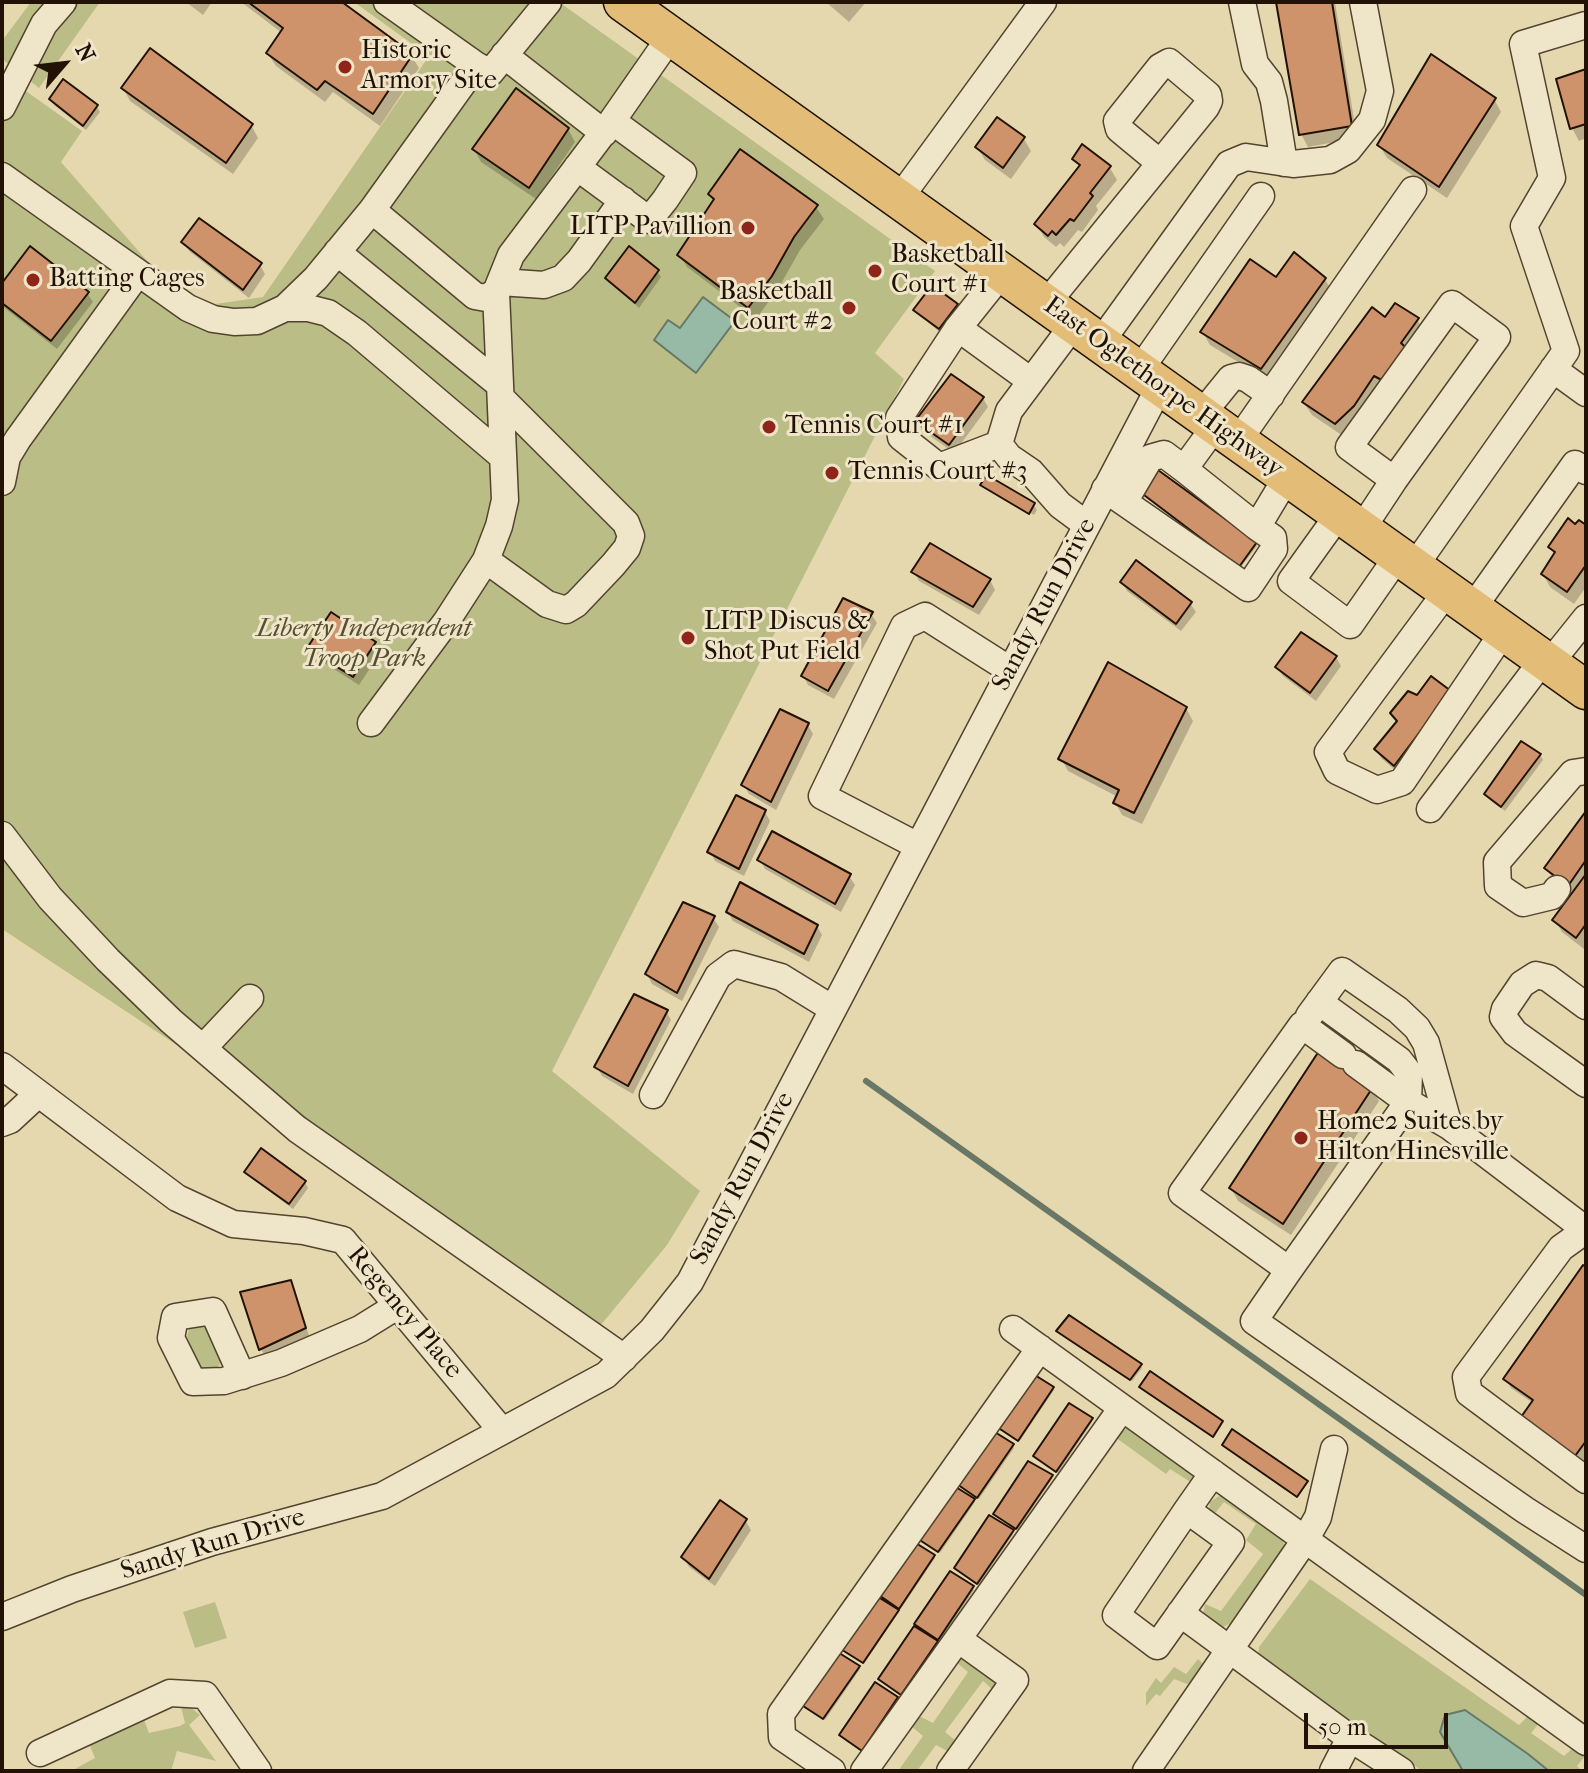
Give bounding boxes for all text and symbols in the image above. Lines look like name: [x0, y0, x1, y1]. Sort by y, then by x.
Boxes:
north arrow: [24, 24, 104, 104]
place label: Historic Armory Site: [361, 36, 497, 98]
text: N: [70, 39, 101, 66]
marker: Historic Armory Site: [336, 58, 354, 76]
place label: LITP Pavillion: [570, 212, 732, 244]
marker: LITP Pavillion: [739, 219, 757, 237]
place label: Basketball Court #1: [891, 240, 1005, 302]
marker: Basketball Court #1: [866, 262, 884, 280]
place label: Batting Cages: [49, 264, 205, 296]
marker: Batting Cages: [24, 271, 42, 289]
place label: Basketball Court #2: [719, 277, 833, 338]
street label: East Oglethorpe Highway: [1037, 291, 1289, 485]
marker: Basketball Court #2: [840, 299, 858, 317]
place label: Tennis Court #1: [785, 411, 963, 443]
marker: Tennis Court #1: [760, 418, 778, 436]
place label: Tennis Court #3: [848, 457, 1028, 489]
marker: Tennis Court #3: [823, 464, 841, 482]
street label: Sandy Run Drive: [986, 513, 1104, 697]
place label: LITP Discus & Shot Put Field: [704, 607, 868, 668]
park label: Liberty Independent Troop Park: [257, 614, 471, 676]
marker: LITP Discus & Shot Put Field: [679, 629, 697, 647]
street label: Sandy Run Drive: [684, 1087, 802, 1271]
place label: Home2 Suites by Hilton Hinesville: [1317, 1107, 1509, 1168]
marker: Home2 Suites by Hilton Hinesville: [1292, 1129, 1310, 1147]
street label: Regency Place: [340, 1241, 468, 1385]
street label: Sandy Run Drive: [117, 1502, 309, 1588]
scale bar: [1308, 1697, 1452, 1747]
text: 50 m: [1318, 1713, 1367, 1741]

